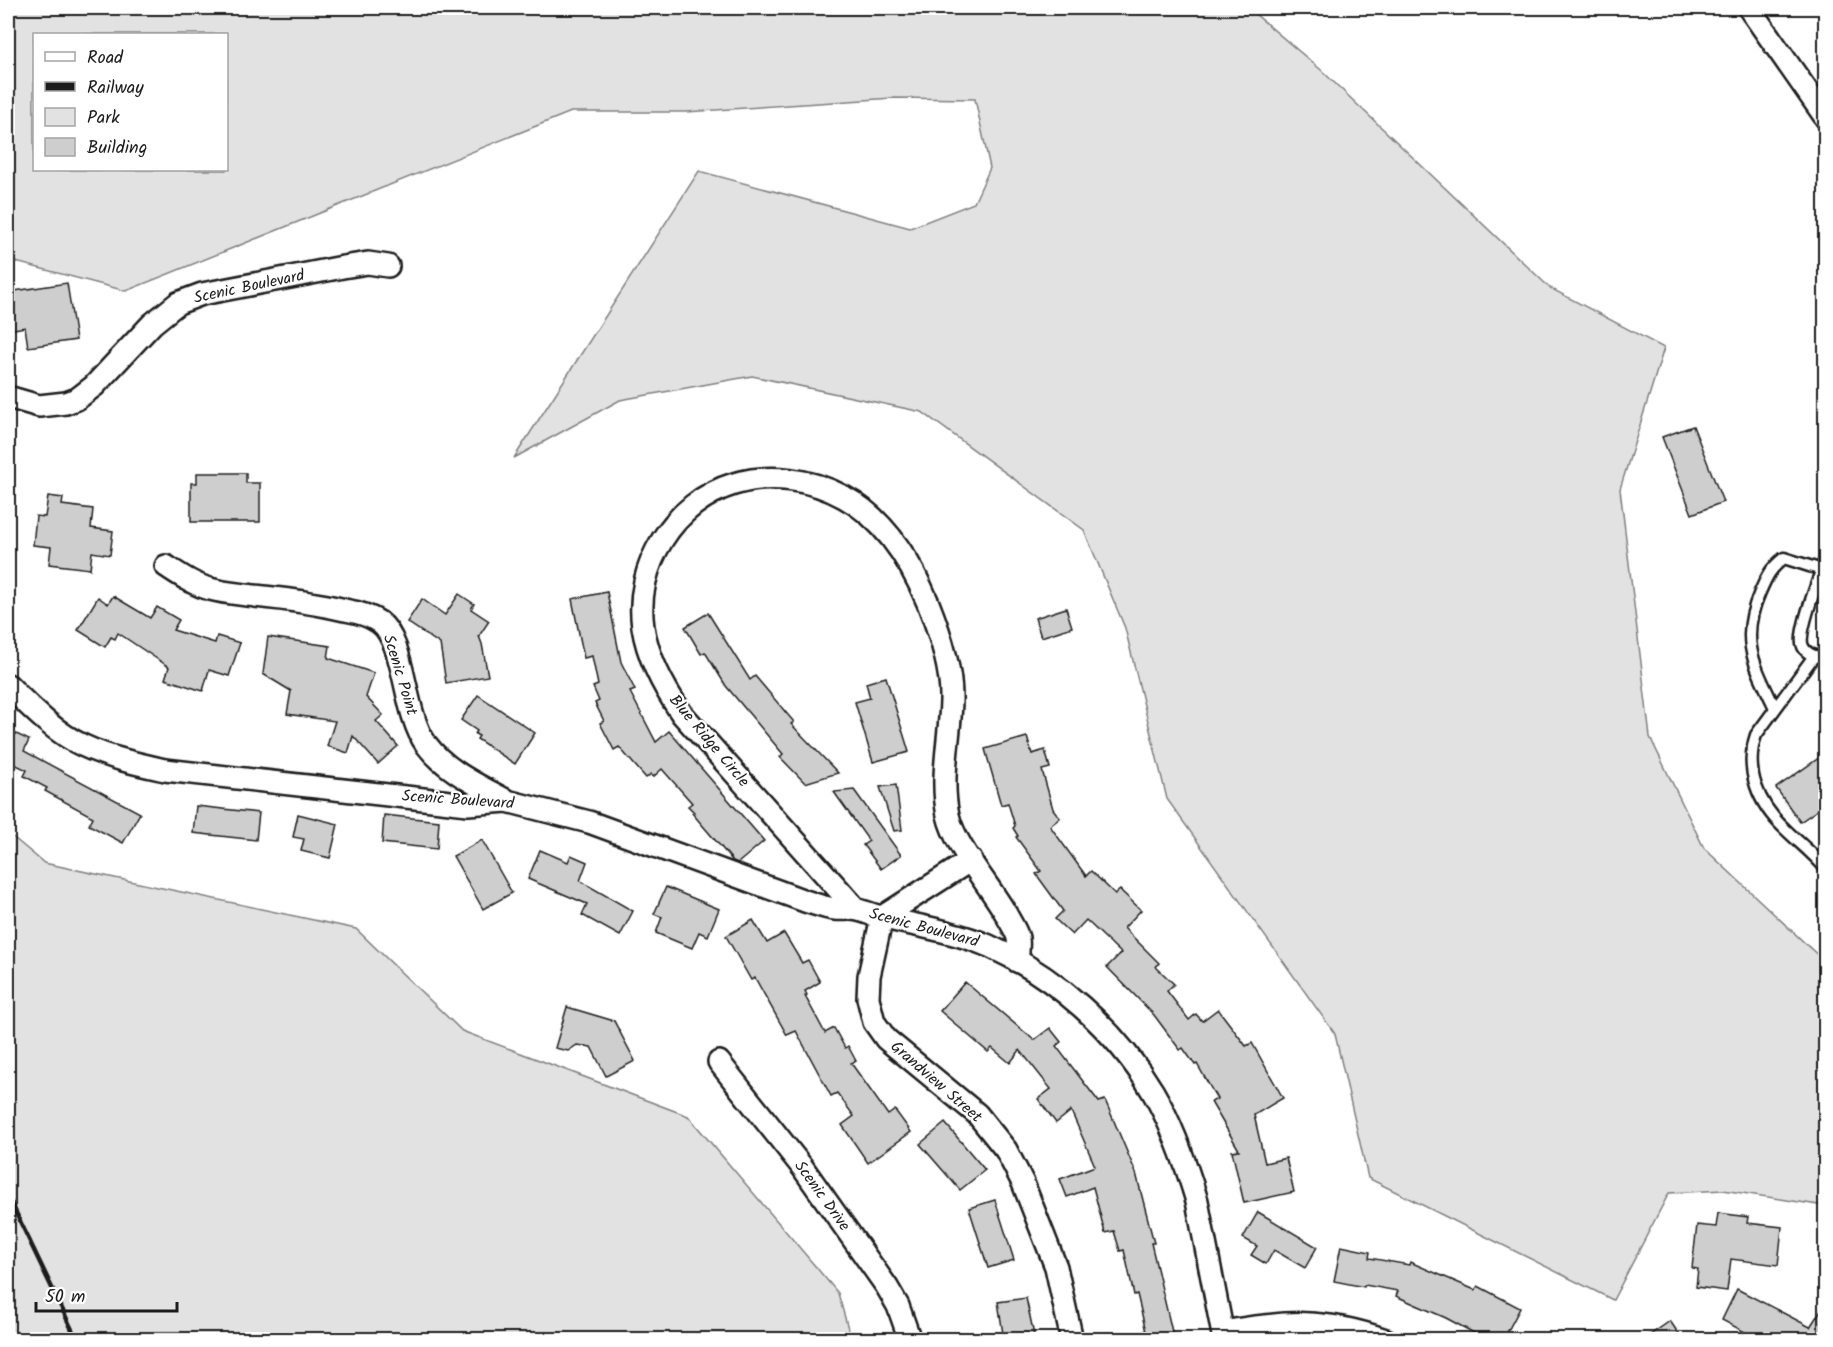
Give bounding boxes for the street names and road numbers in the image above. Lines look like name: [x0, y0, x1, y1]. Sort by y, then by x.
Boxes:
street label: Scenic Boulevard: [191, 263, 308, 311]
street label: Scenic Point: [376, 632, 424, 719]
street label: Blue Ridge Circle: [663, 689, 755, 793]
street label: Scenic Boulevard: [401, 784, 516, 816]
street label: Scenic Boulevard: [866, 901, 983, 955]
street label: Grandview Street: [885, 1035, 988, 1130]
street label: Scenic Drive: [788, 1155, 856, 1237]

